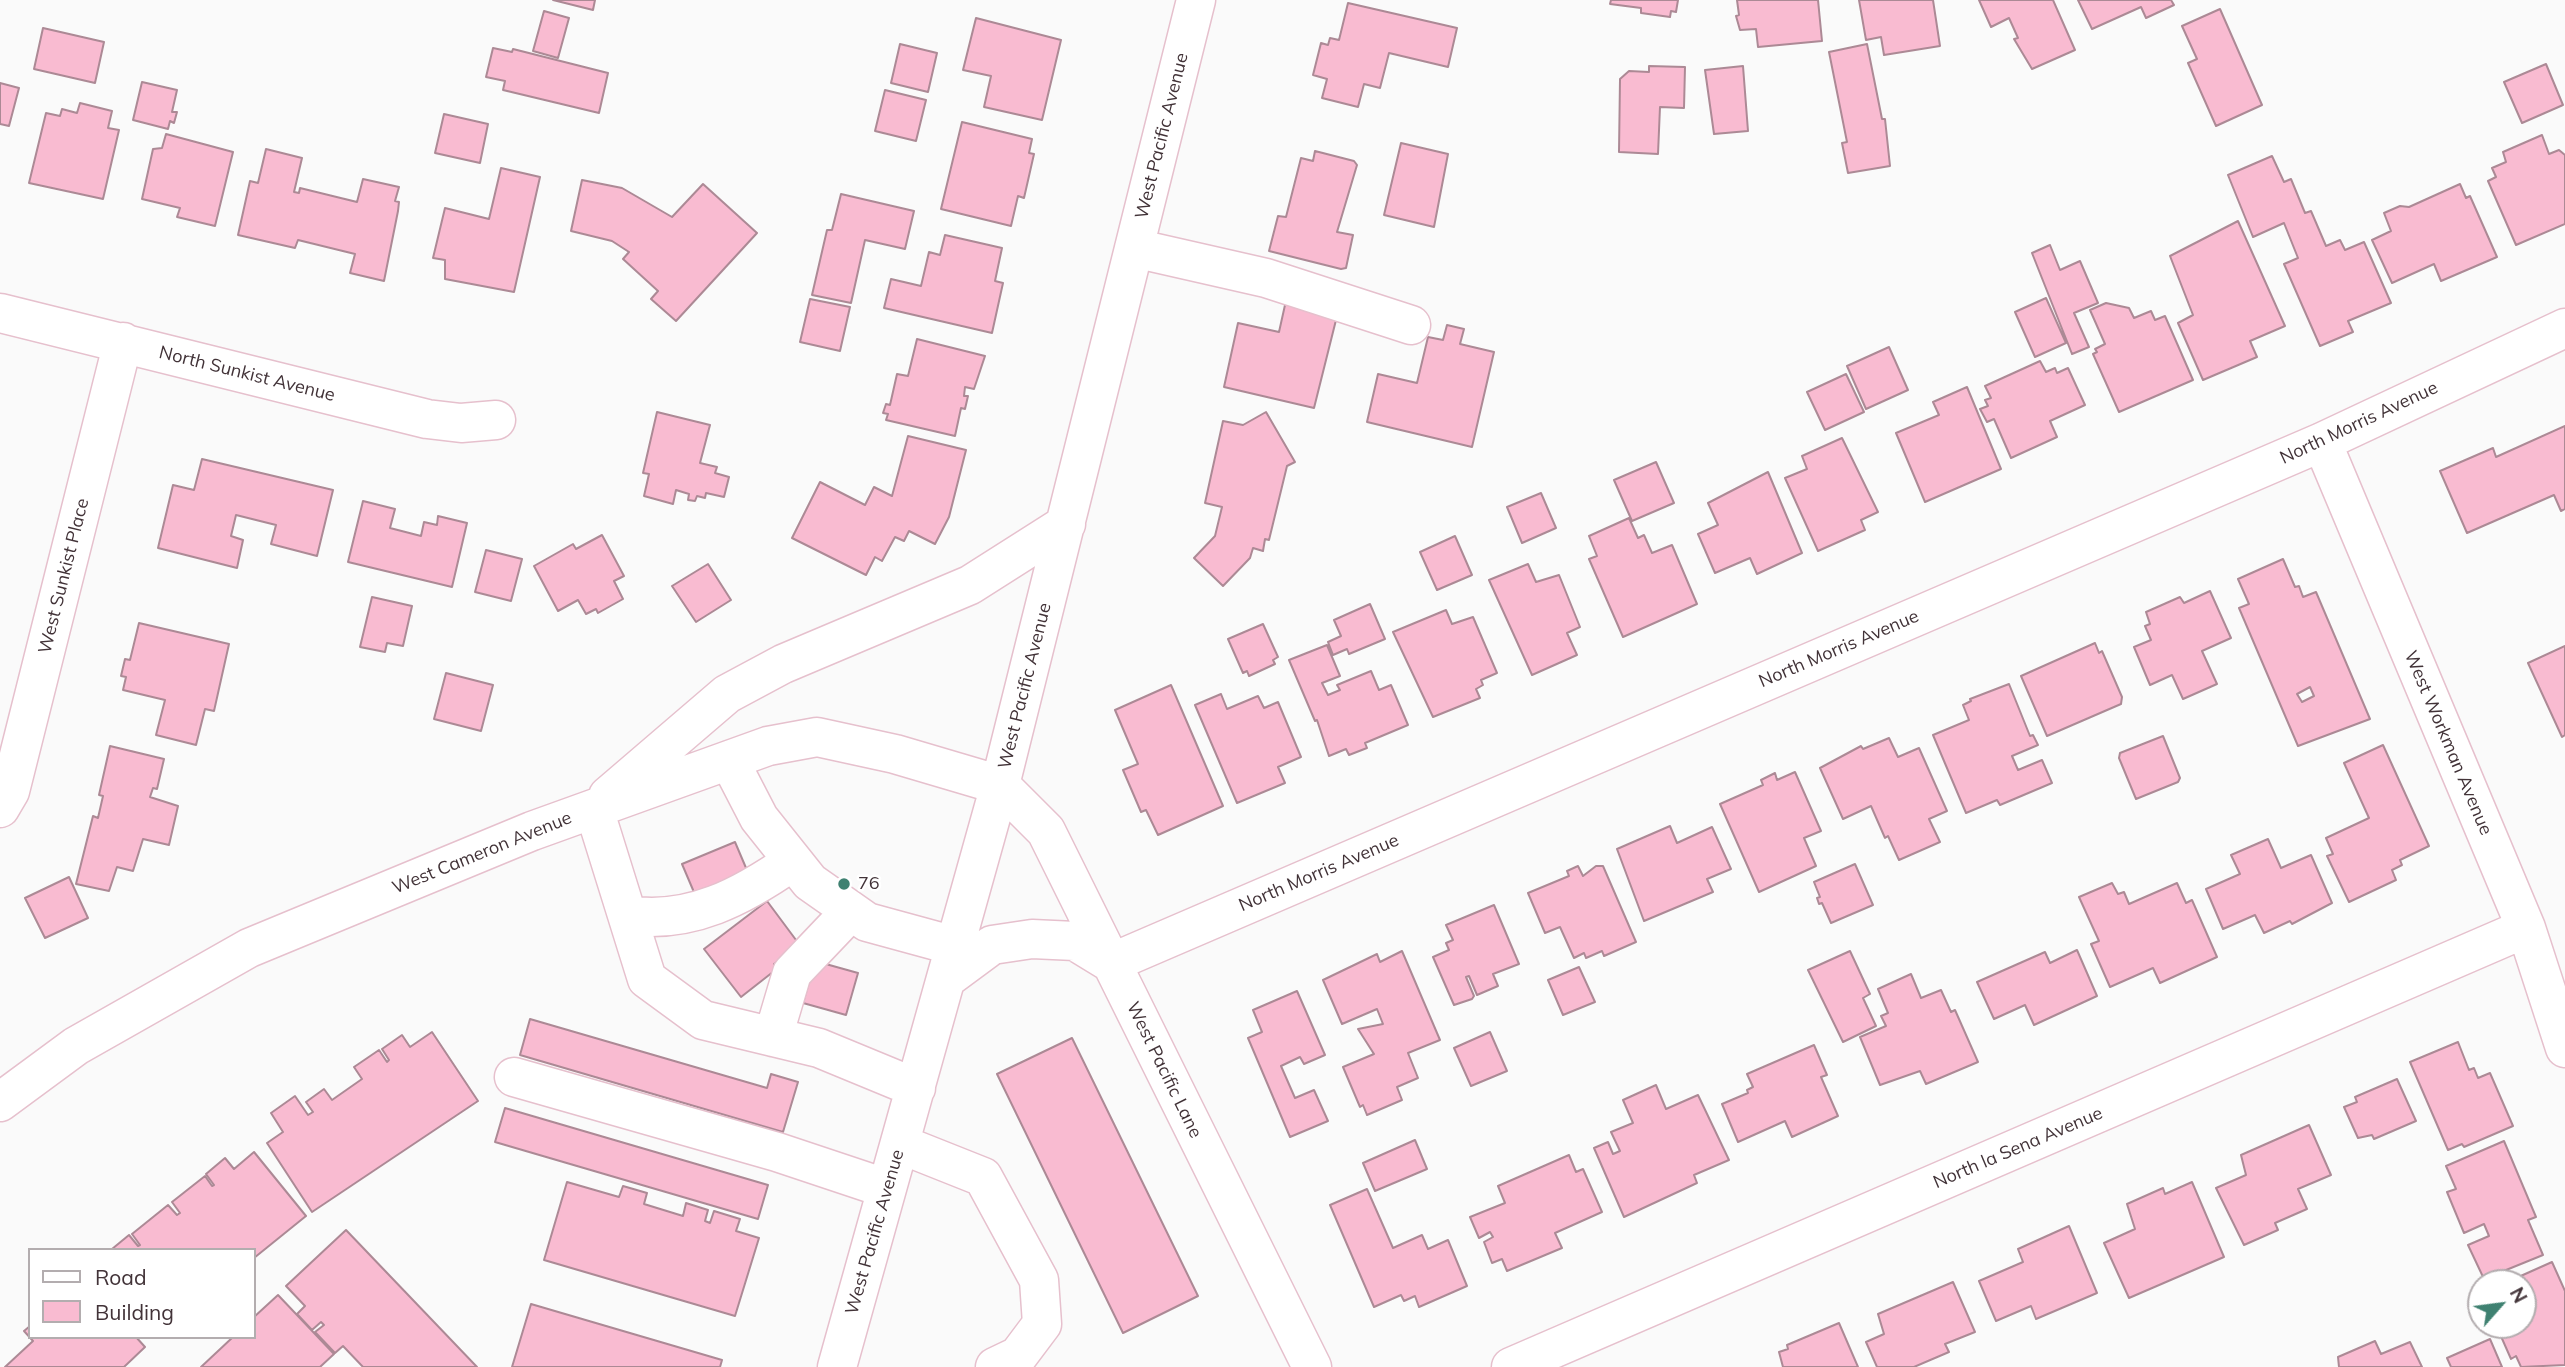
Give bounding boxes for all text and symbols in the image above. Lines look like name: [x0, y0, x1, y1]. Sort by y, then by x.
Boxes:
street label: West Pacific Avenue: [1131, 51, 1193, 221]
street label: North Sunkist Avenue: [157, 342, 337, 406]
street label: North Morris Avenue: [2277, 377, 2441, 469]
street label: West Sunkist Place: [34, 496, 94, 656]
street label: West Pacific Avenue: [994, 601, 1056, 771]
street label: North Morris Avenue: [1756, 606, 1922, 692]
street label: West Workman Avenue: [2399, 648, 2497, 838]
street label: West Cameron Avenue: [389, 807, 575, 899]
street label: North Morris Avenue: [1236, 830, 1402, 916]
place label: 76: [858, 873, 880, 895]
marker: 76: [836, 876, 852, 892]
street label: West Pacific Lane: [1122, 998, 1206, 1142]
street label: North la Sena Avenue: [1930, 1103, 2106, 1193]
street label: West Pacific Avenue: [841, 1147, 909, 1317]
legend: [28, 1248, 256, 1339]
text: Road: [95, 1264, 146, 1290]
north arrow: [2467, 1269, 2537, 1339]
text: N: [2505, 1283, 2533, 1307]
text: Building: [95, 1299, 174, 1325]

